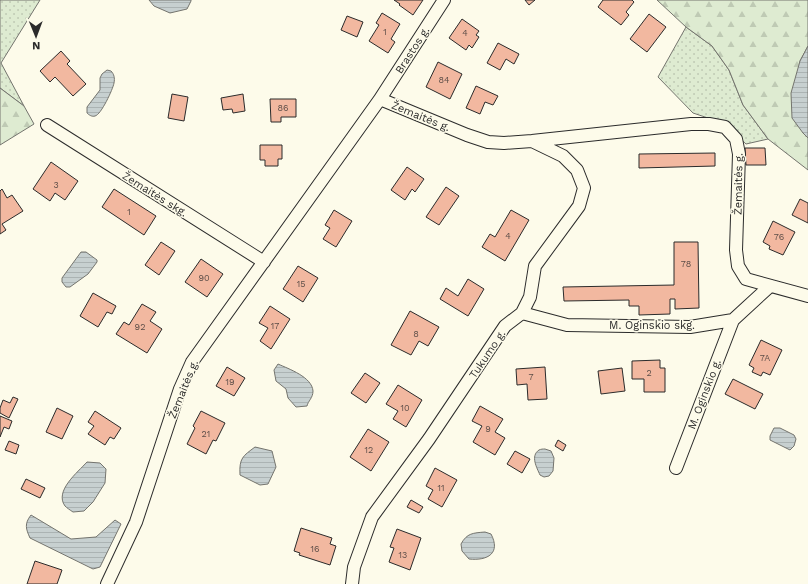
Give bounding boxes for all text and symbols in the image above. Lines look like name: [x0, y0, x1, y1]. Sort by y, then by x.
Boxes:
north arrow: [16, 16, 56, 56]
street label: Brastos g.: [393, 24, 432, 76]
house number: 1: [383, 27, 387, 37]
house number: 4: [462, 28, 468, 38]
text: N: [32, 39, 40, 52]
house number: 84: [438, 75, 450, 85]
street label: Žemaitės g.: [390, 98, 452, 134]
house number: 86: [277, 103, 289, 113]
street label: Žemaitės g.: [730, 153, 746, 215]
street label: Žemaitės skg.: [120, 168, 190, 220]
house number: 3: [53, 180, 59, 190]
house number: 1: [127, 207, 131, 217]
house number: 4: [505, 231, 511, 241]
house number: 76: [774, 232, 784, 242]
house number: 78: [681, 259, 691, 269]
house number: 90: [198, 273, 210, 283]
house number: 15: [297, 279, 305, 289]
street label: M. Oginskio skg.: [609, 319, 695, 332]
house number: 17: [271, 321, 279, 331]
house number: 92: [135, 322, 145, 332]
street label: Tukumo g.: [467, 328, 508, 381]
house number: 8: [413, 329, 419, 339]
house number: 7A: [760, 353, 770, 363]
street label: M. Oginskio g.: [685, 357, 724, 431]
street label: Žemaitės g.: [165, 358, 201, 420]
house number: 2: [646, 368, 652, 378]
house number: 7: [528, 372, 534, 382]
house number: 19: [225, 377, 235, 387]
house number: 10: [400, 403, 410, 413]
house number: 9: [485, 424, 491, 434]
house number: 21: [202, 429, 210, 439]
house number: 12: [365, 445, 373, 455]
house number: 11: [437, 483, 445, 493]
house number: 16: [311, 544, 319, 554]
house number: 13: [399, 550, 407, 560]

